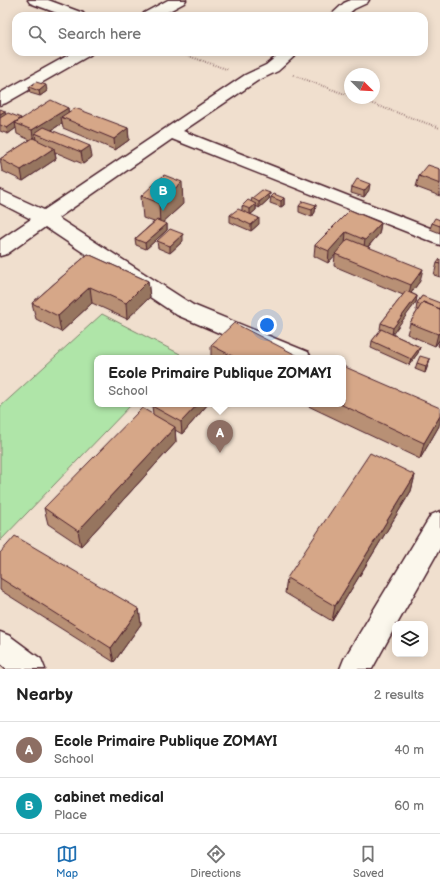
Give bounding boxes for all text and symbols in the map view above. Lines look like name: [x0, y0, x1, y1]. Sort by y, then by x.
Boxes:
search box: [12, 12, 428, 56]
icon: search: [26, 23, 48, 45]
text: Search here: [58, 25, 141, 44]
north arrow: [344, 68, 380, 104]
pin: B: [150, 178, 176, 211]
your location: [257, 315, 277, 335]
popup: [94, 355, 346, 407]
text: Ecole Primaire Publique ZOMAYI: [108, 364, 332, 383]
text: School: [108, 383, 148, 399]
pin: A: [207, 420, 233, 453]
map controls: [392, 621, 428, 657]
button: layers: [392, 621, 428, 657]
text: Nearby: [16, 685, 73, 705]
text: 2 results: [374, 687, 424, 703]
text: Ecole Primaire Publique ZOMAYI: [54, 732, 278, 751]
text: A: [25, 742, 33, 758]
text: 40 m: [394, 742, 424, 758]
text: School: [54, 751, 94, 767]
text: cabinet medical: [54, 788, 164, 807]
text: B: [24, 798, 34, 814]
text: 60 m: [394, 798, 424, 814]
text: Place: [54, 807, 87, 823]
tab: Map: [56, 843, 78, 880]
tab: Directions: [190, 843, 241, 880]
tab: Saved: [353, 843, 384, 880]

